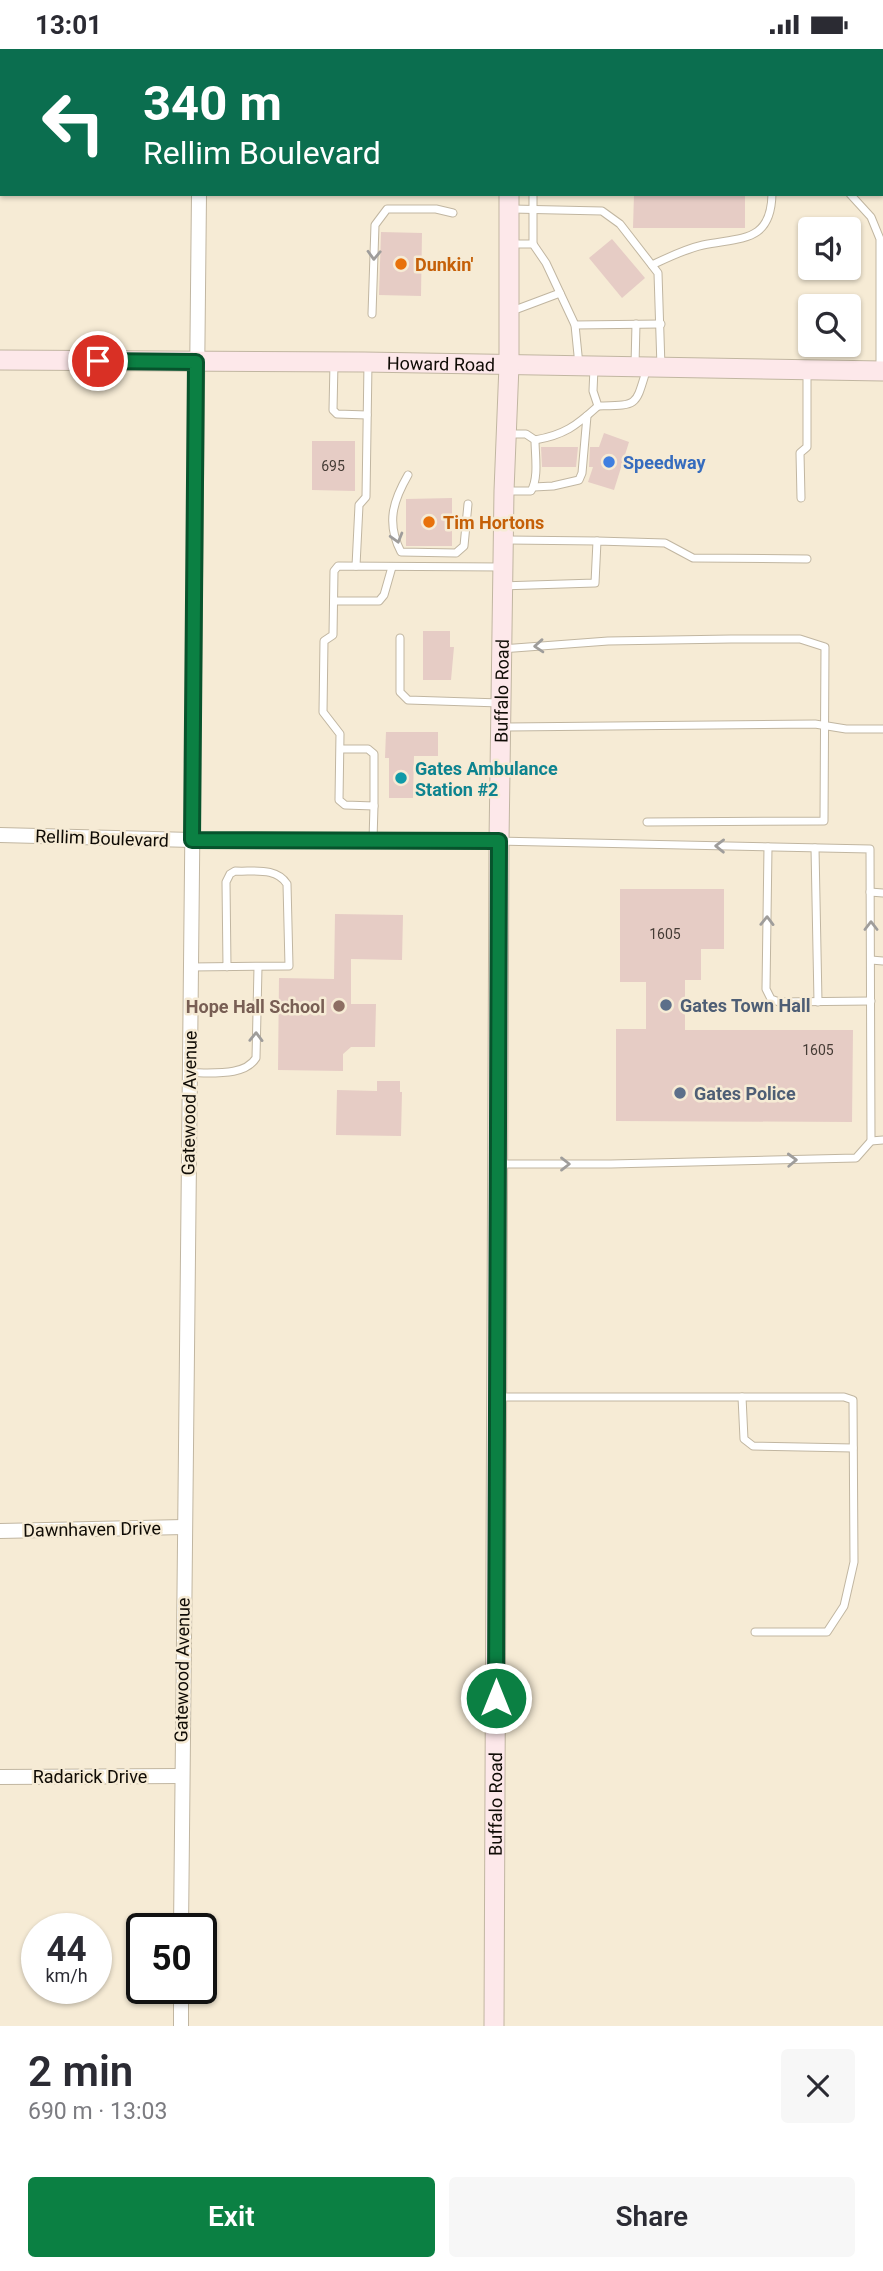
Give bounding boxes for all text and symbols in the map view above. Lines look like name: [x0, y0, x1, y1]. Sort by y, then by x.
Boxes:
text: 13:01: [35, 10, 102, 40]
text: 340 m: [143, 75, 282, 132]
icon: left: [28, 77, 119, 168]
text: Rellim Boulevard: [143, 134, 381, 172]
map controls: [798, 217, 861, 357]
button: sound: [798, 217, 861, 280]
one-way arrow: [366, 250, 382, 261]
place label: Dunkin': [415, 254, 474, 275]
marker: Dunkin': [393, 256, 409, 272]
button: search: [798, 294, 861, 357]
pin: [68, 331, 128, 391]
icon: arrive: [79, 342, 117, 380]
street label: Howard Road: [387, 352, 495, 375]
place label: Speedway: [623, 452, 707, 473]
marker: Speedway: [601, 454, 617, 470]
house number: 695: [321, 458, 345, 474]
place label: Tim Hortons: [443, 512, 544, 533]
marker: Tim Hortons: [421, 514, 437, 530]
one-way arrow: [388, 532, 403, 544]
one-way arrow: [533, 638, 544, 653]
street label: Buffalo Road: [490, 639, 512, 743]
place label: Gates Ambulance Station #2: [415, 758, 558, 800]
marker: Gates Ambulance Station #2: [393, 770, 409, 786]
street label: Rellim Boulevard: [35, 825, 169, 851]
one-way arrow: [715, 838, 725, 854]
one-way arrow: [759, 915, 775, 926]
one-way arrow: [863, 921, 879, 931]
house number: 1605: [649, 926, 681, 942]
place label: Gates Town Hall: [680, 995, 810, 1016]
place label: Hope Hall School: [186, 996, 325, 1017]
marker: Gates Town Hall: [658, 997, 674, 1013]
marker: Hope Hall School: [331, 998, 347, 1014]
street label: Gatewood Avenue: [177, 1030, 201, 1176]
one-way arrow: [248, 1031, 264, 1042]
house number: 1605: [802, 1042, 834, 1058]
place label: Gates Police: [694, 1083, 796, 1104]
marker: Gates Police: [672, 1085, 688, 1101]
one-way arrow: [787, 1152, 798, 1167]
one-way arrow: [560, 1156, 571, 1172]
street label: Dawnhaven Drive: [23, 1517, 161, 1541]
street label: Gatewood Avenue: [170, 1597, 194, 1743]
position arrow: [459, 1661, 533, 1735]
street label: Buffalo Road: [484, 1752, 506, 1856]
street label: Radarick Drive: [33, 1766, 147, 1787]
speed limit sign: 50: [126, 1913, 217, 2004]
text: 44: [46, 1929, 87, 1970]
text: km/h: [45, 1965, 88, 1986]
text: 2 min: [28, 2047, 133, 2096]
button: close: [781, 2049, 855, 2123]
text: 690 m · 13:03: [28, 2098, 167, 2125]
button: Exit: [28, 2177, 435, 2257]
button: Share: [449, 2177, 855, 2257]

